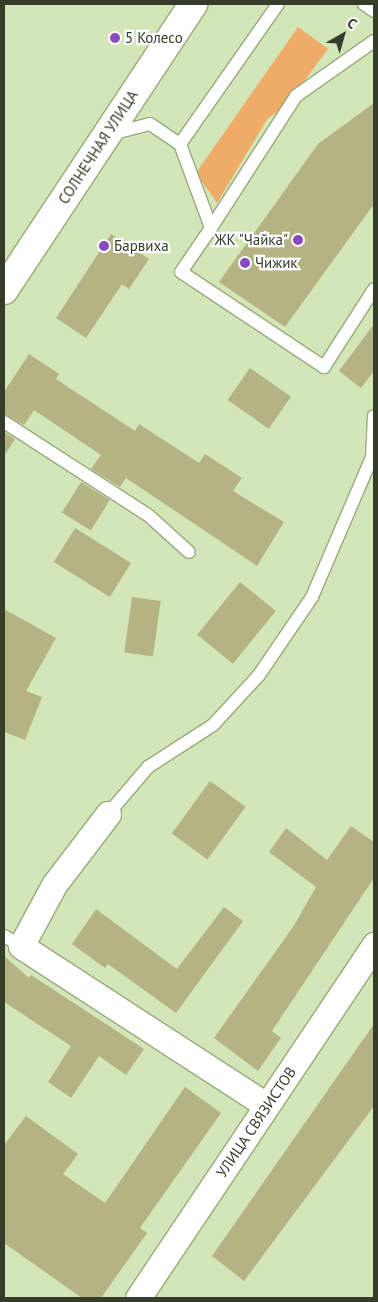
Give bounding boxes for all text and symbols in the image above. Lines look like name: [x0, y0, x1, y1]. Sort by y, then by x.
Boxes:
north arrow: [318, 10, 368, 60]
text: С: [344, 14, 361, 33]
place label: 5 Колесо: [125, 29, 183, 47]
marker: 5 Колесо: [109, 32, 121, 44]
street label: СОЛНЕЧНАЯ УЛИЦА: [54, 86, 142, 208]
place label: ЖК "Чайка": [213, 231, 288, 249]
marker: ЖК "Чайка": [292, 234, 304, 246]
place label: Барвиха: [114, 237, 169, 255]
marker: Барвиха: [98, 240, 110, 252]
place label: Чижик: [255, 254, 298, 272]
marker: Чижик: [239, 257, 251, 269]
street label: УЛИЦА СВЯЗИСТОВ: [212, 1063, 300, 1181]

